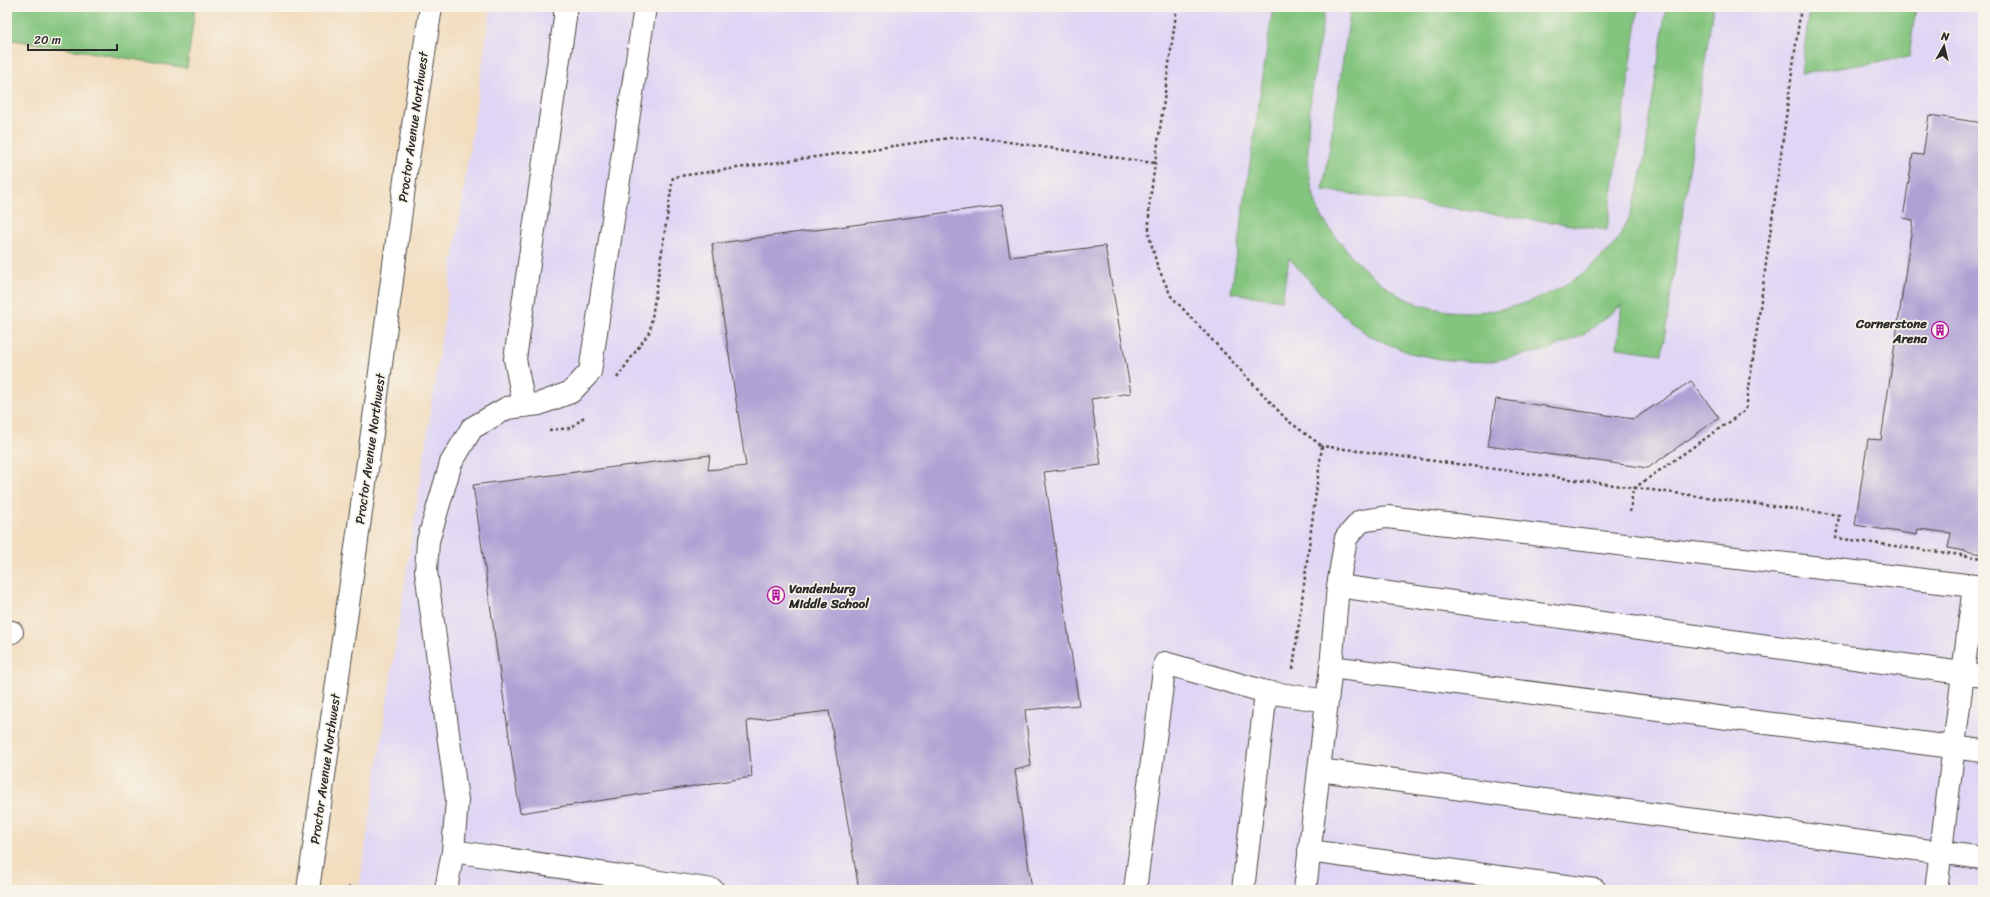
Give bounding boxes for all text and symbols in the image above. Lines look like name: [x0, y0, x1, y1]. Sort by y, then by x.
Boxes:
scale bar: [28, 26, 117, 52]
north arrow: [1924, 26, 1964, 66]
text: N: [1939, 27, 1951, 47]
text: 20 m: [34, 29, 61, 51]
street label: Proctor Avenue Northwest: [391, 49, 435, 204]
place label: Cornerstone Arena: [1855, 312, 1927, 350]
building icon: Cornerstone Arena: [1930, 320, 1950, 340]
street label: Proctor Avenue Northwest: [348, 371, 392, 526]
place label: Vandenburg Middle School: [788, 577, 870, 615]
building icon: Vandenburg Middle School: [766, 585, 786, 605]
street label: Proctor Avenue Northwest: [303, 691, 347, 846]

